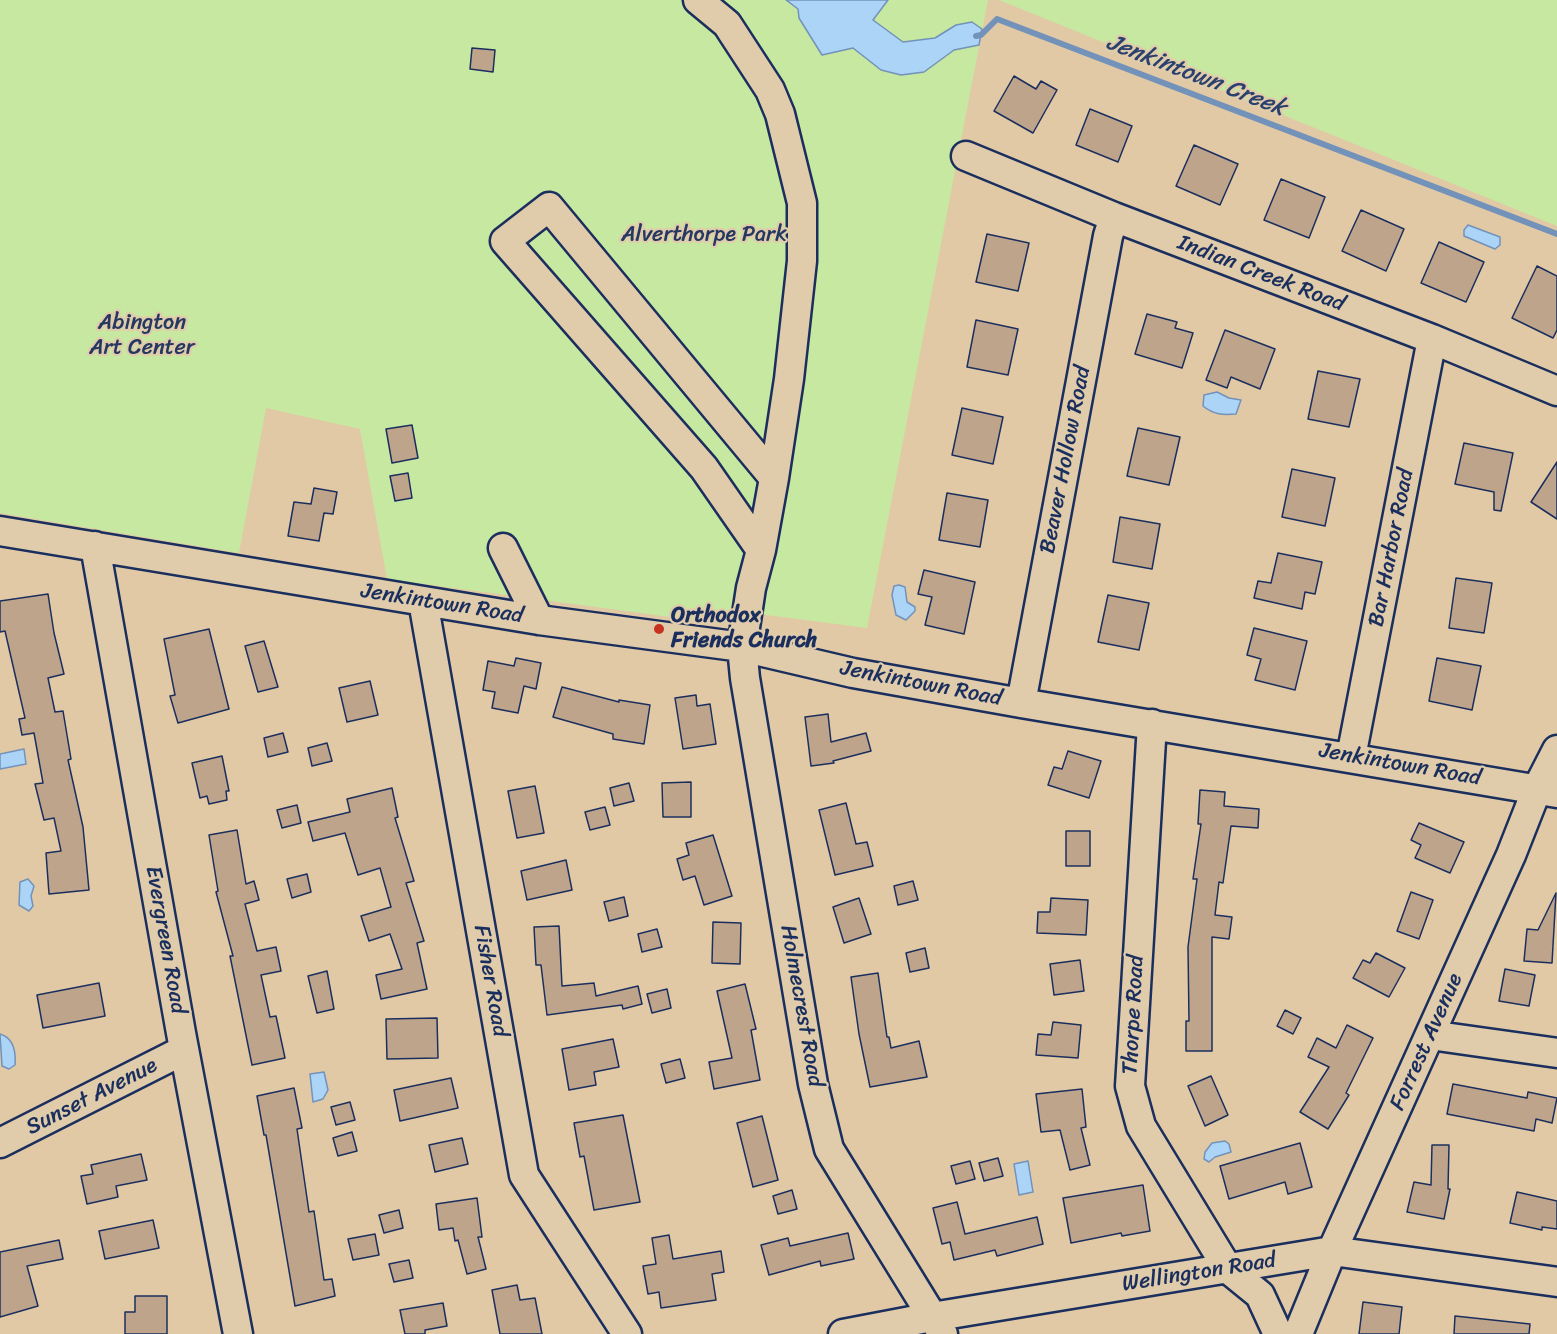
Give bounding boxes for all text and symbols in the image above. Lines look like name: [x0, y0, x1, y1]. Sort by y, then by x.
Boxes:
water label: Jenkintown Creek: [1102, 29, 1290, 123]
park label: Alverthorpe Park: [621, 222, 787, 248]
street label: Indian Creek Road: [1174, 230, 1348, 318]
park label: Abington Art Center: [89, 310, 195, 362]
street label: Beaver Hollow Road: [1035, 364, 1097, 556]
street label: Bar Harbor Road: [1364, 467, 1420, 629]
street label: Jenkintown Road: [359, 578, 525, 630]
place label: Orthodox Friends Church: [671, 603, 817, 654]
marker: Orthodox Friends Church: [652, 622, 666, 636]
street label: Jenkintown Road: [838, 655, 1004, 713]
street label: Jenkintown Road: [1317, 738, 1483, 792]
street label: Evergreen Road: [139, 864, 191, 1016]
street label: Fisher Road: [467, 923, 513, 1039]
street label: Holmecrest Road: [774, 923, 828, 1089]
street label: Thorpe Road: [1118, 955, 1150, 1075]
street label: Forrest Avenue: [1385, 969, 1469, 1115]
street label: Sunset Avenue: [22, 1053, 162, 1141]
street label: Wellington Road: [1120, 1248, 1278, 1298]

